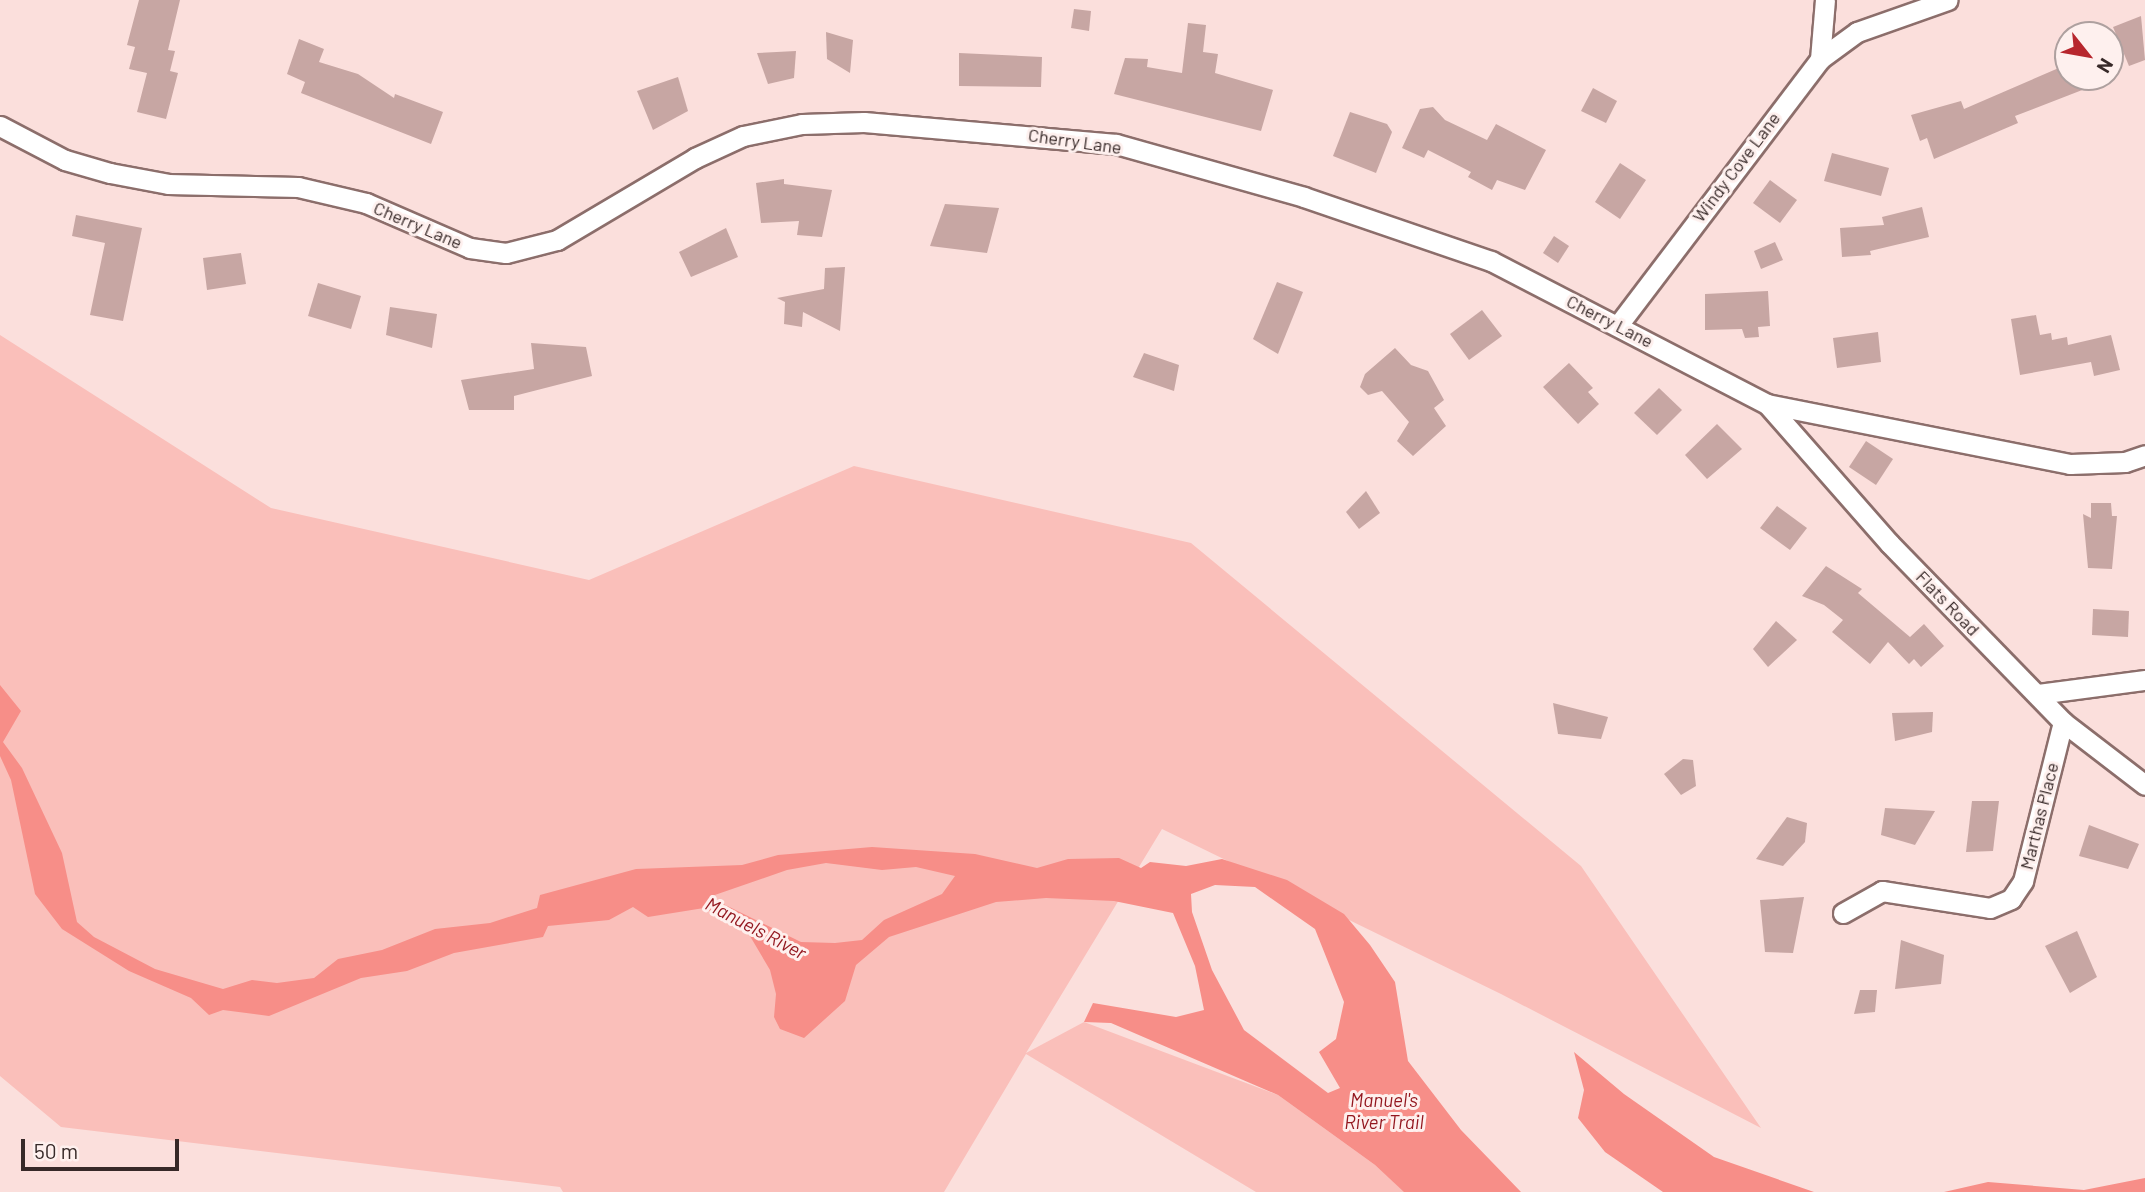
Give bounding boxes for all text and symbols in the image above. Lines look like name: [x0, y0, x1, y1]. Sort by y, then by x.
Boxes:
north arrow: [2054, 21, 2124, 91]
text: N: [2093, 55, 2119, 77]
street label: Windy Cove Lane: [1688, 108, 1784, 226]
street label: Cherry Lane: [1027, 124, 1123, 158]
street label: Cherry Lane: [370, 197, 466, 253]
street label: Cherry Lane: [1563, 290, 1657, 352]
street label: Flats Road: [1912, 566, 1984, 640]
street label: Marthas Place: [2015, 760, 2063, 872]
water label: Manuels River: [702, 892, 810, 964]
water label: Manuel's River Trail: [1344, 1089, 1424, 1133]
scale bar: [24, 1126, 182, 1170]
text: 50 m: [34, 1138, 78, 1163]

